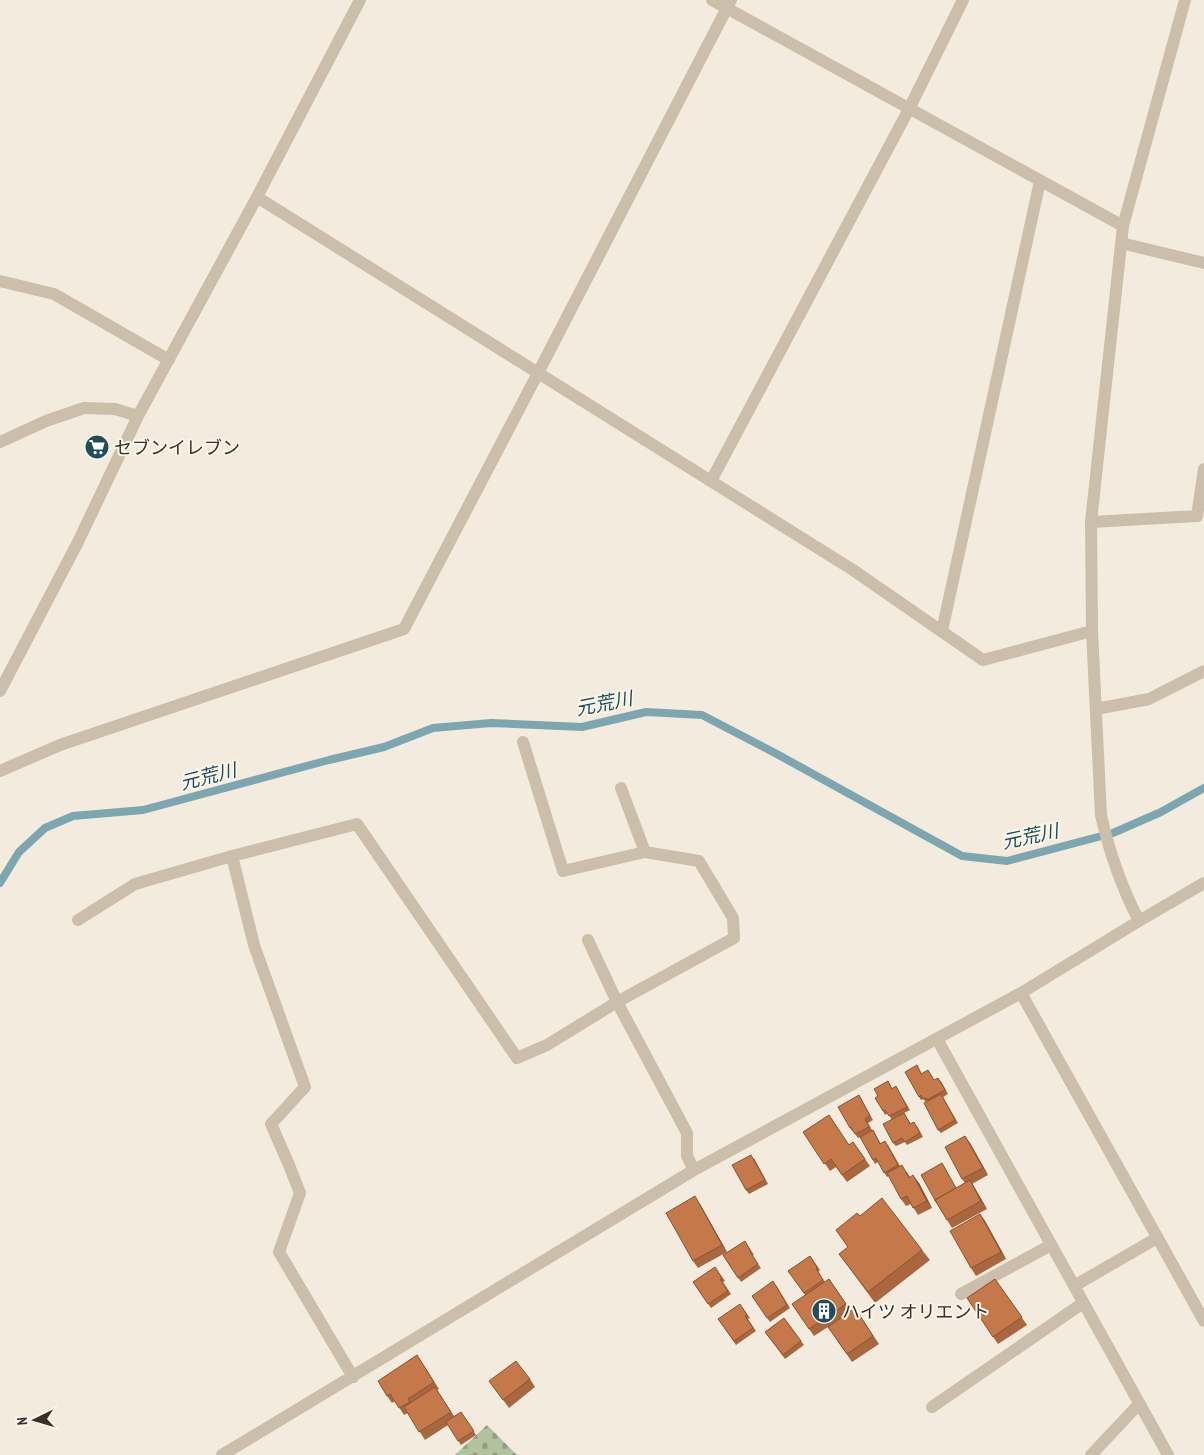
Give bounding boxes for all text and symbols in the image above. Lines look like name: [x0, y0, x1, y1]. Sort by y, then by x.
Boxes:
supermarket icon: セブンイレブン: [84, 434, 110, 460]
place label: セブンイレブン: [114, 436, 240, 459]
water label: 元荒川: [574, 685, 636, 720]
water label: 元荒川: [177, 757, 240, 795]
water label: 元荒川: [1000, 818, 1062, 854]
building icon: ハイツ オリエント: [811, 1298, 837, 1324]
place label: ハイツ オリエント: [842, 1300, 989, 1323]
north arrow: [10, 1395, 60, 1445]
text: N: [13, 1417, 31, 1426]

